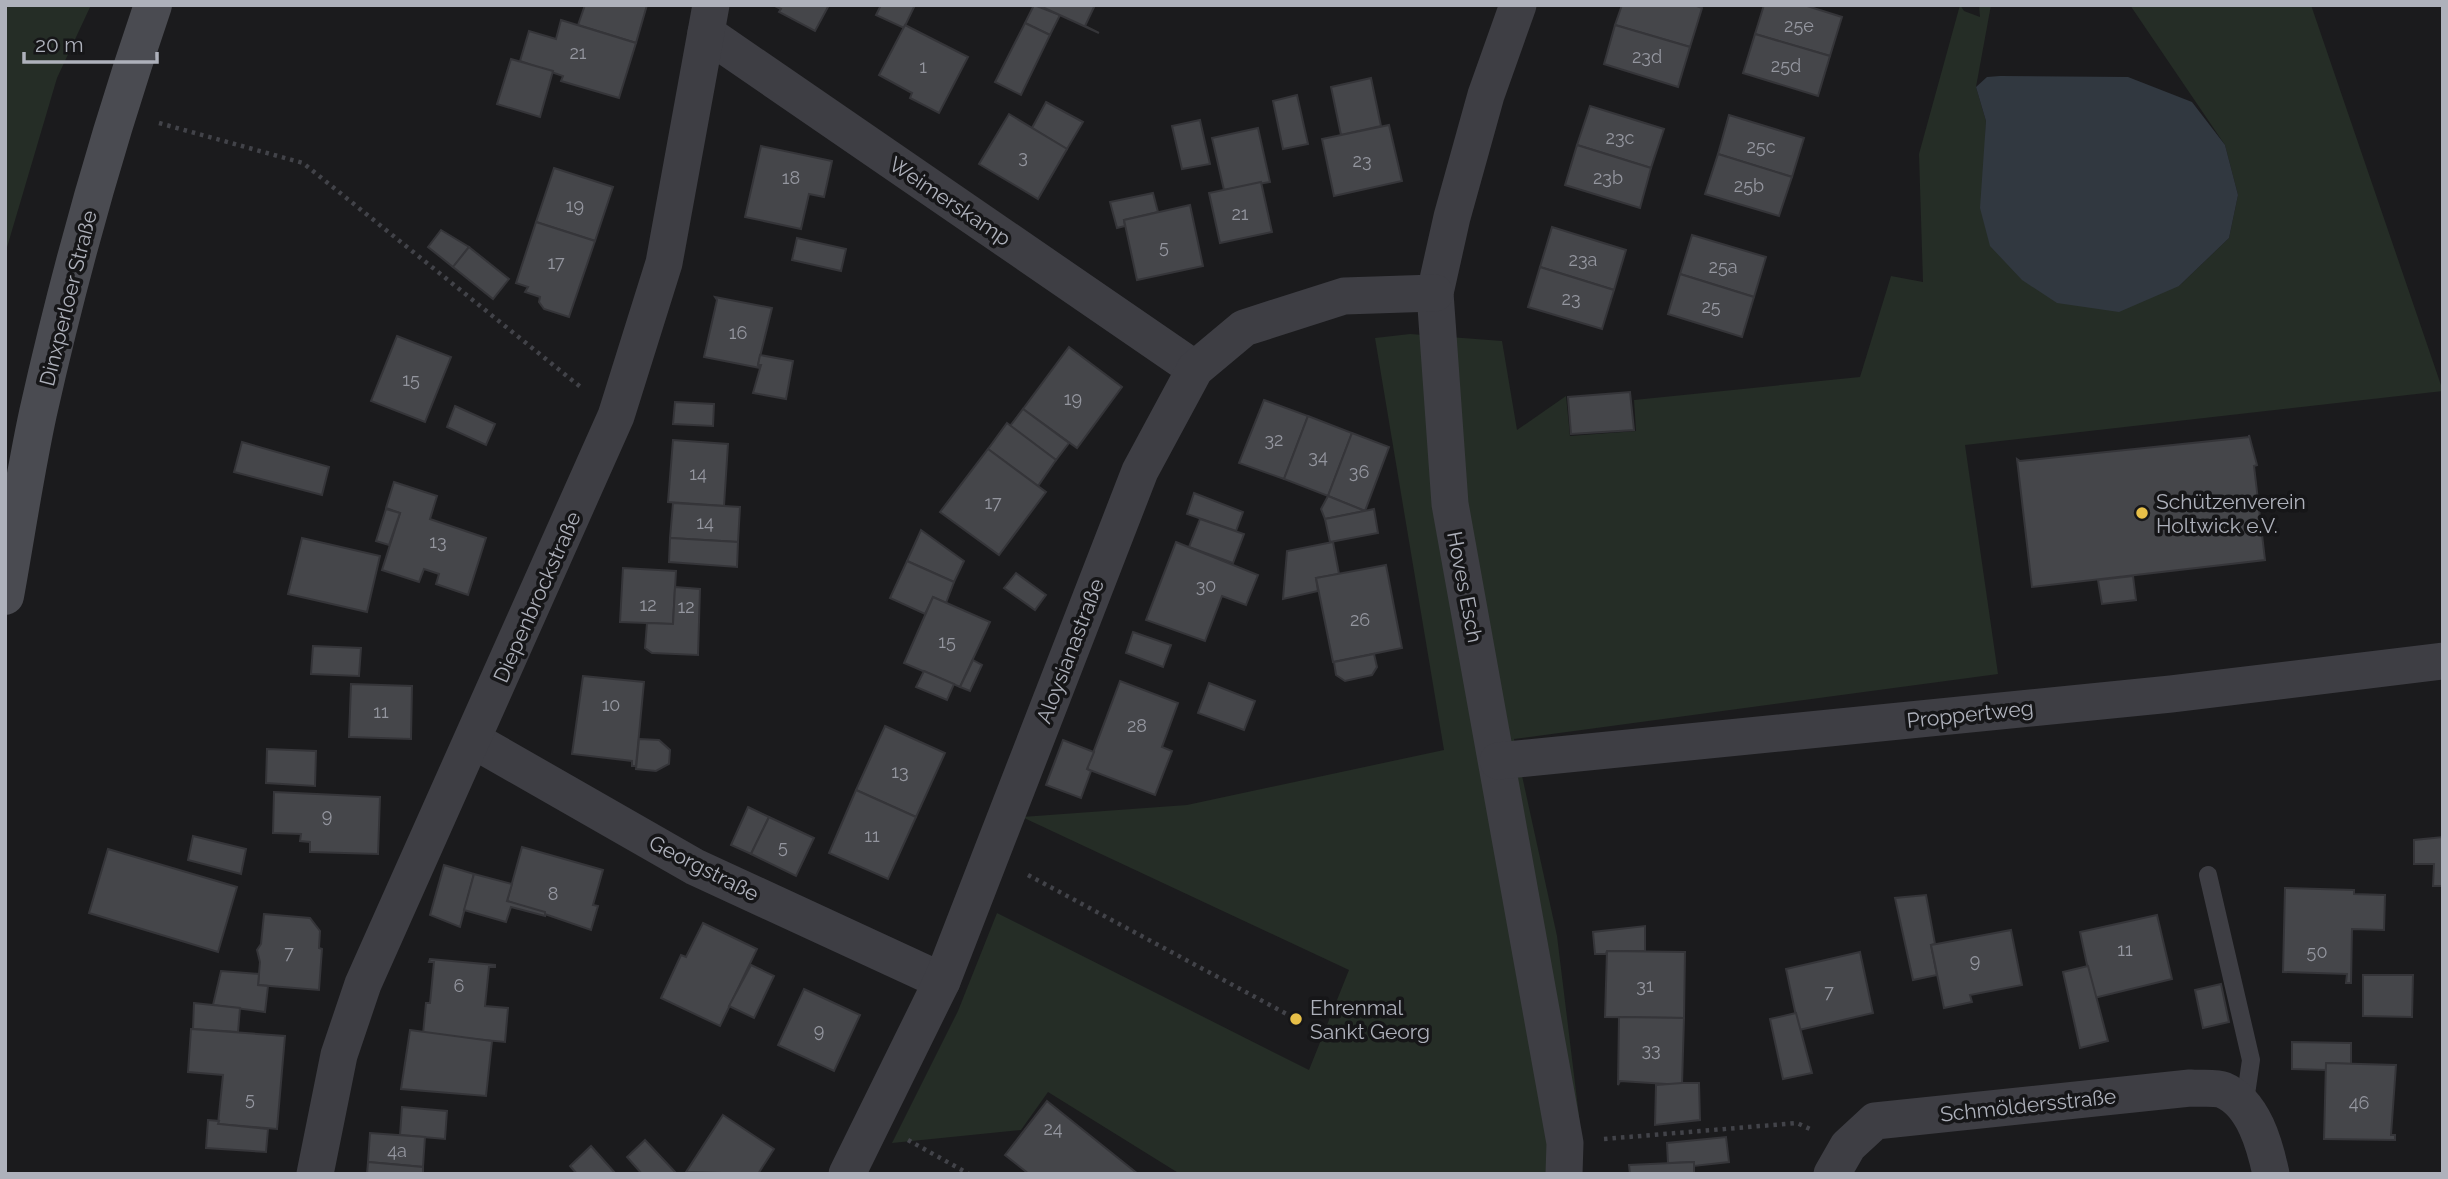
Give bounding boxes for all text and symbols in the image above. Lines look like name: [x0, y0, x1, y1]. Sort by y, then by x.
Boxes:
house number: 25e: [1784, 15, 1814, 36]
scale bar: [24, 21, 158, 65]
text: 20 m: [35, 32, 83, 57]
house number: 21: [569, 42, 587, 63]
house number: 23d: [1632, 46, 1662, 67]
house number: 25d: [1771, 55, 1801, 76]
house number: 1: [919, 56, 927, 77]
house number: 23c: [1606, 127, 1635, 148]
house number: 25c: [1746, 136, 1776, 157]
house number: 3: [1018, 146, 1028, 167]
house number: 23: [1353, 150, 1372, 171]
street label: Weimerskamp: [884, 151, 1016, 251]
house number: 18: [782, 167, 800, 188]
house number: 23b: [1593, 167, 1623, 188]
house number: 25b: [1734, 175, 1764, 196]
house number: 19: [566, 195, 584, 216]
house number: 21: [1231, 203, 1249, 224]
street label: Dinxperloer Straße: [34, 208, 102, 388]
house number: 5: [1159, 236, 1169, 257]
house number: 23a: [1569, 249, 1597, 270]
house number: 17: [547, 252, 565, 273]
house number: 25a: [1709, 256, 1738, 277]
house number: 23: [1562, 288, 1581, 309]
house number: 25: [1701, 296, 1721, 317]
house number: 16: [729, 322, 747, 343]
house number: 15: [402, 369, 420, 390]
house number: 19: [1064, 388, 1082, 409]
house number: 32: [1265, 429, 1284, 450]
house number: 34: [1308, 446, 1328, 467]
house number: 36: [1349, 461, 1369, 482]
house number: 14: [689, 463, 707, 484]
place label: Schützenverein Holtwick e.V.: [2156, 489, 2306, 538]
house number: 17: [984, 492, 1002, 513]
marker: Schützenverein Holtwick e.V.: [2134, 505, 2150, 521]
street label: Diepenbrockstraße: [488, 508, 586, 686]
house number: 14: [696, 512, 714, 533]
street label: Hoves Esch: [1442, 529, 1488, 645]
house number: 13: [429, 531, 447, 552]
street label: Aloysianastraße: [1031, 575, 1109, 727]
house number: 30: [1196, 575, 1216, 596]
house number: 12: [639, 594, 657, 615]
house number: 12: [677, 596, 695, 617]
house number: 26: [1350, 609, 1370, 630]
house number: 15: [938, 631, 956, 652]
house number: 10: [602, 694, 620, 715]
street label: Proppertweg: [1905, 695, 2035, 733]
house number: 11: [373, 701, 389, 722]
house number: 28: [1127, 715, 1147, 736]
house number: 13: [891, 761, 909, 782]
house number: 9: [322, 805, 332, 826]
house number: 11: [864, 825, 880, 846]
street label: Georgstraße: [645, 830, 763, 906]
house number: 5: [778, 836, 788, 857]
house number: 8: [548, 883, 558, 904]
house number: 11: [2117, 939, 2133, 960]
house number: 50: [2307, 941, 2327, 962]
house number: 7: [284, 942, 294, 963]
house number: 9: [1970, 950, 1980, 971]
house number: 6: [454, 975, 465, 996]
house number: 31: [1636, 975, 1654, 996]
house number: 7: [1824, 981, 1834, 1002]
place label: Ehrenmal Sankt Georg: [1310, 995, 1430, 1044]
marker: Ehrenmal Sankt Georg: [1288, 1011, 1304, 1027]
house number: 9: [814, 1020, 824, 1041]
house number: 33: [1641, 1039, 1661, 1060]
street label: Schmöldersstraße: [1939, 1083, 2117, 1127]
house number: 5: [245, 1088, 255, 1109]
house number: 46: [2349, 1092, 2369, 1113]
house number: 24: [1043, 1118, 1063, 1139]
house number: 4a: [387, 1140, 407, 1161]

